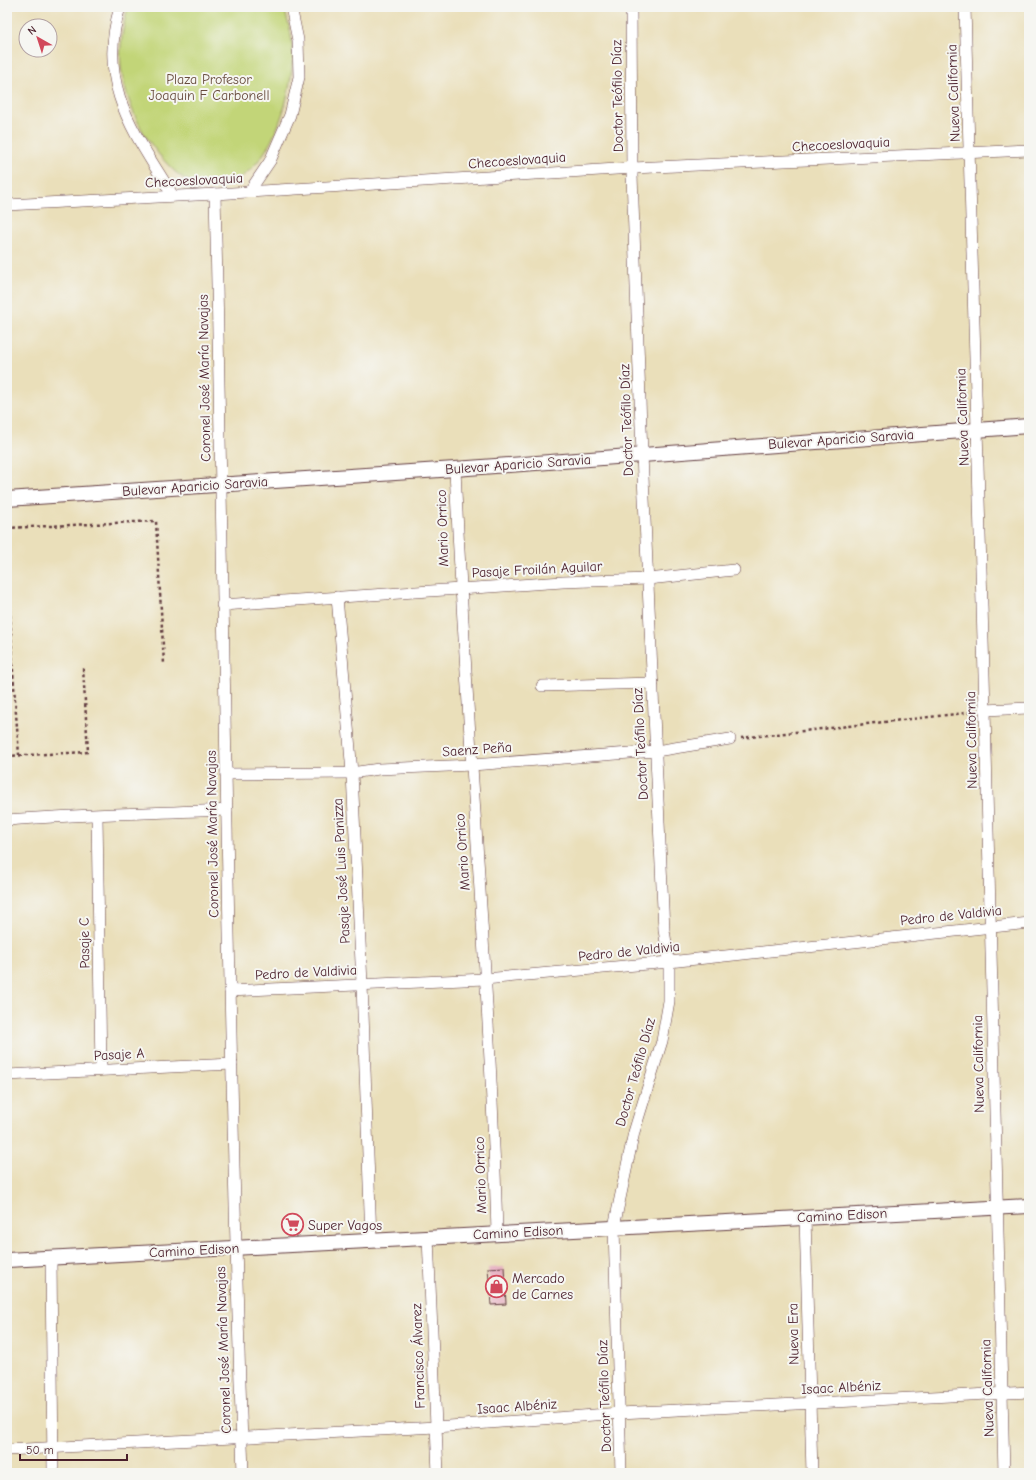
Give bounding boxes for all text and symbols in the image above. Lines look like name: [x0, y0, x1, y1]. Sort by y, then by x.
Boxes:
north arrow: [18, 18, 58, 58]
text: N: [25, 23, 39, 38]
street label: Doctor Teófilo Díaz: [608, 40, 627, 152]
street label: Nueva California: [943, 44, 964, 142]
park label: Plaza Profesor Joaquin F Carbonell: [149, 71, 269, 104]
street label: Checoeslovaquia: [792, 133, 890, 156]
street label: Checoeslovaquia: [468, 149, 567, 172]
street label: Checoeslovaquia: [145, 169, 243, 192]
street label: Coronel José María Navajas: [195, 294, 214, 462]
street label: Doctor Teófilo Díaz: [616, 364, 637, 476]
street label: Nueva California: [952, 368, 973, 466]
street label: Bulevar Aparicio Saravia: [768, 426, 915, 453]
street label: Bulevar Aparicio Saravia: [445, 451, 592, 478]
street label: Bulevar Aparicio Saravia: [122, 473, 269, 500]
street label: Mario Orrico: [433, 489, 452, 567]
street label: Pasaje Froilán Aguilar: [471, 558, 603, 581]
street label: Doctor Teófilo Díaz: [629, 687, 652, 800]
street label: Nueva California: [962, 691, 981, 789]
street label: Saenz Peña: [442, 739, 512, 760]
street label: Coronel José María Navajas: [203, 750, 222, 918]
street label: Pasaje José Luis Panizza: [329, 798, 354, 944]
street label: Mario Orrico: [451, 813, 474, 891]
street label: Pedro de Valdivia: [899, 902, 1003, 929]
street label: Pasaje C: [76, 917, 93, 969]
street label: Pedro de Valdivia: [577, 938, 681, 965]
street label: Pedro de Valdivia: [255, 961, 357, 984]
street label: Nueva California: [969, 1015, 988, 1113]
street label: Doctor Teófilo Díaz: [612, 1016, 659, 1128]
street label: Pasaje A: [93, 1045, 145, 1064]
street label: Mario Orrico: [471, 1136, 490, 1214]
street label: Camino Edison: [796, 1205, 888, 1226]
supermarket icon: Super Vagos: [280, 1212, 306, 1238]
place label: Super Vagos: [308, 1217, 382, 1234]
street label: Camino Edison: [472, 1222, 564, 1243]
street label: Camino Edison: [148, 1240, 240, 1261]
street label: Coronel José María Navajas: [212, 1266, 235, 1434]
place label: Mercado de Carnes: [512, 1270, 573, 1303]
shop icon: Mercado de Carnes: [484, 1273, 510, 1299]
street label: Francisco Álvarez: [408, 1303, 429, 1409]
street label: Nueva Era: [784, 1303, 803, 1365]
street label: Nueva California: [977, 1339, 998, 1437]
street label: Doctor Teófilo Díaz: [594, 1340, 615, 1452]
street label: Isaac Albéniz: [801, 1377, 881, 1398]
street label: Isaac Albéniz: [477, 1395, 557, 1418]
scale bar: [20, 1436, 127, 1462]
text: 50 m: [26, 1443, 54, 1457]

